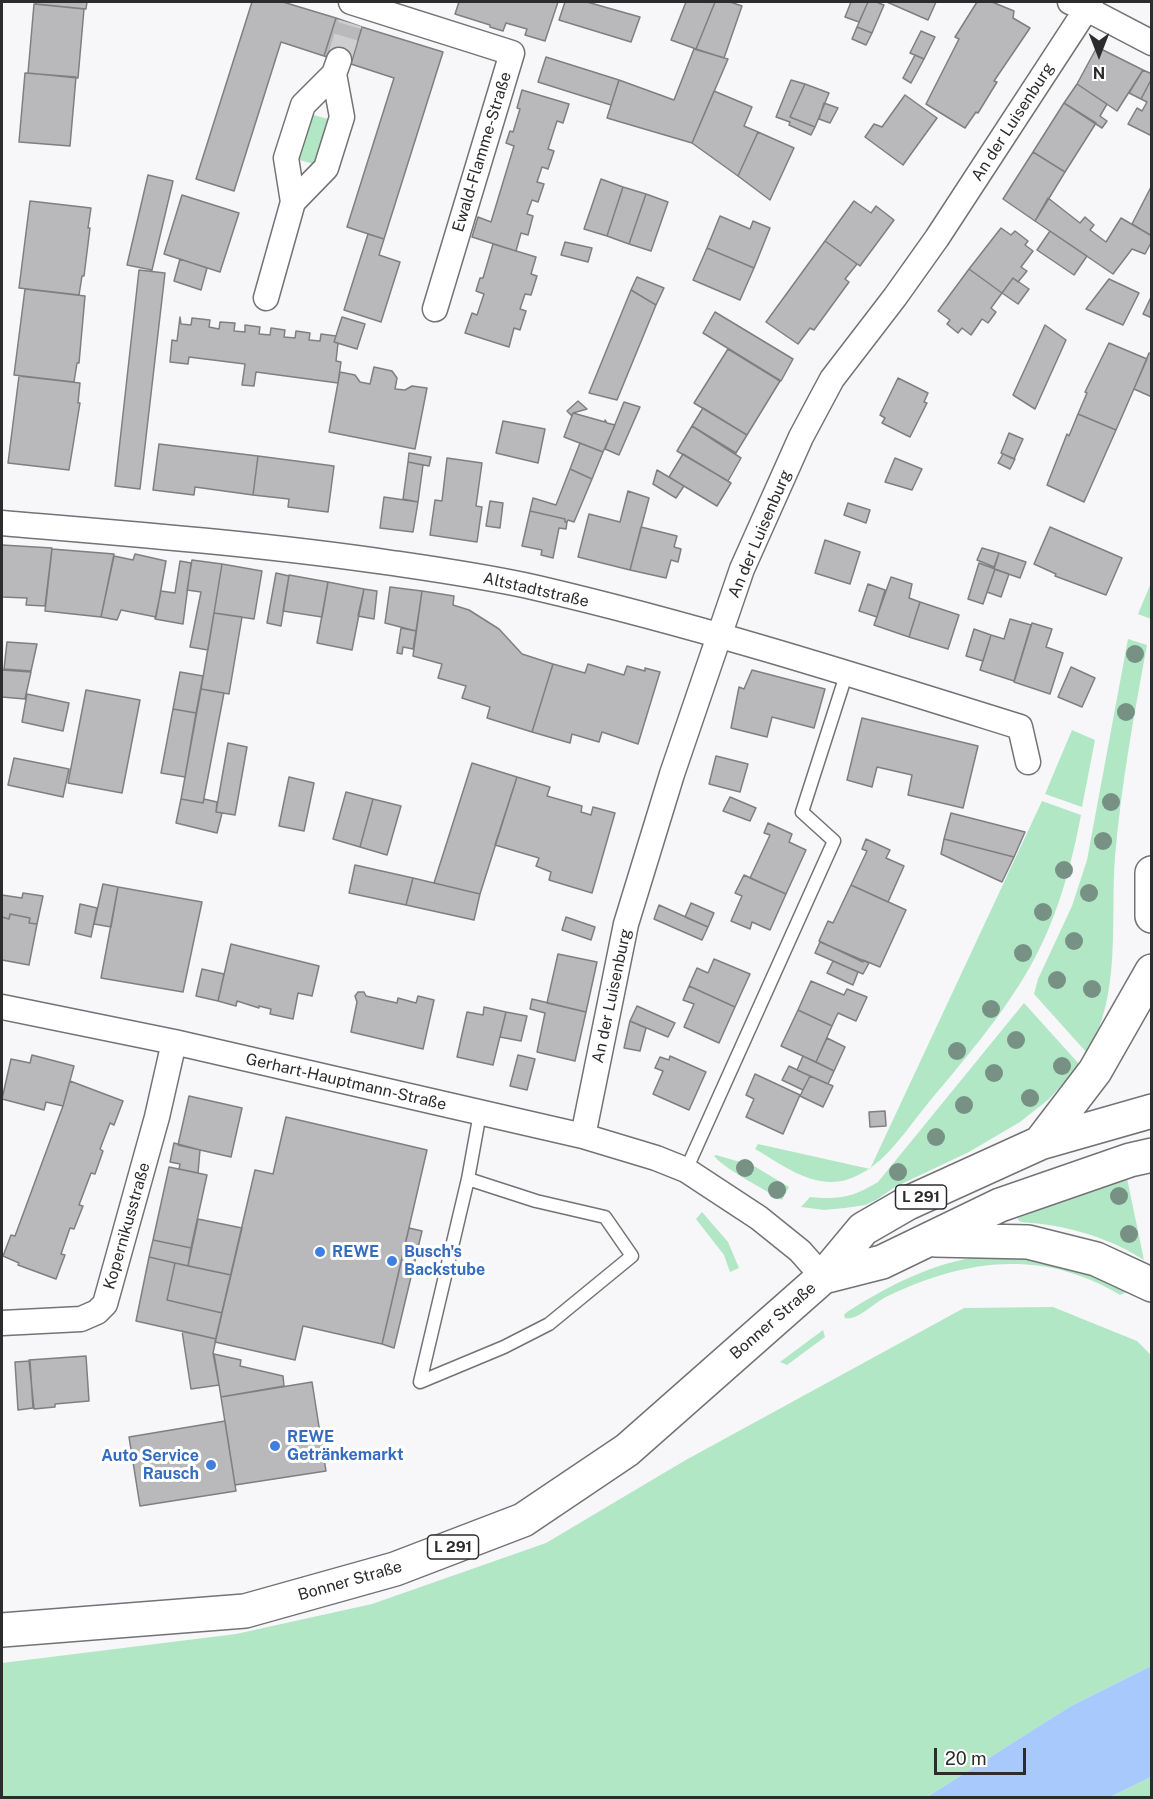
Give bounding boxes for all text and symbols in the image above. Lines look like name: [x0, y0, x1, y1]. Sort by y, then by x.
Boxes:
north arrow: [1069, 24, 1129, 84]
street label: An der Luisenburg: [968, 59, 1058, 185]
text: N: [1093, 63, 1105, 82]
street label: Ewald-Flamme-Straße: [448, 70, 516, 234]
street label: An der Luisenburg: [724, 467, 796, 601]
street label: Altstadtstraße: [481, 569, 591, 611]
street label: An der Luisenburg: [588, 927, 636, 1065]
street label: Gerhart-Hauptmann-Straße: [244, 1050, 448, 1114]
street label: Kopernikusstraße: [100, 1160, 154, 1292]
road number: L 291: [896, 1185, 946, 1209]
place label: REWE: [332, 1242, 379, 1262]
place label: Busch's Backstube: [404, 1242, 485, 1280]
marker: REWE: [313, 1245, 327, 1259]
marker: Busch's Backstube: [385, 1254, 399, 1268]
street label: Bonner Straße: [726, 1279, 820, 1363]
place label: REWE Getränkemarkt: [287, 1427, 404, 1465]
marker: REWE Getränkemarkt: [268, 1439, 282, 1453]
place label: Auto Service Rausch: [101, 1446, 199, 1484]
marker: Auto Service Rausch: [204, 1458, 218, 1472]
road number: L 291: [428, 1535, 478, 1559]
street label: Bonner Straße: [296, 1557, 404, 1605]
scale bar: [937, 1736, 1028, 1774]
text: 20 m: [945, 1748, 987, 1769]

